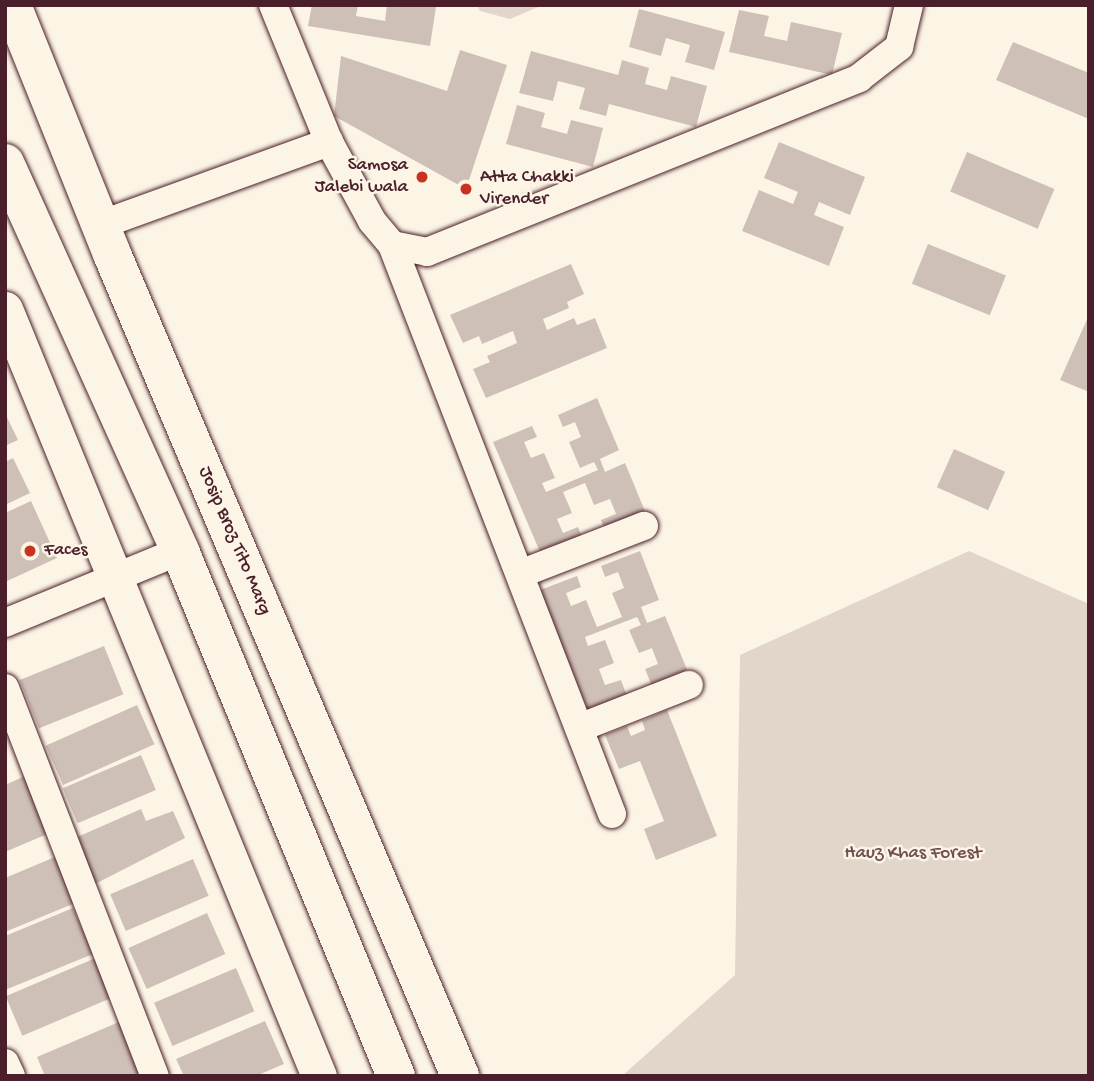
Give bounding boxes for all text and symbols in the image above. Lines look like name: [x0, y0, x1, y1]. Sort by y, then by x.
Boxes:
place label: Samosa Jalebi wala: [315, 155, 408, 199]
place label: Atta Chakki Virender: [480, 167, 574, 211]
marker: Samosa Jalebi wala: [414, 169, 430, 185]
marker: Atta Chakki Virender: [458, 181, 474, 197]
street label: Josip Broz Tito Marg: [192, 463, 276, 619]
place label: Faces: [44, 540, 88, 562]
marker: Faces: [22, 543, 38, 559]
park label: Hauz Khas Forest: [845, 843, 981, 865]

